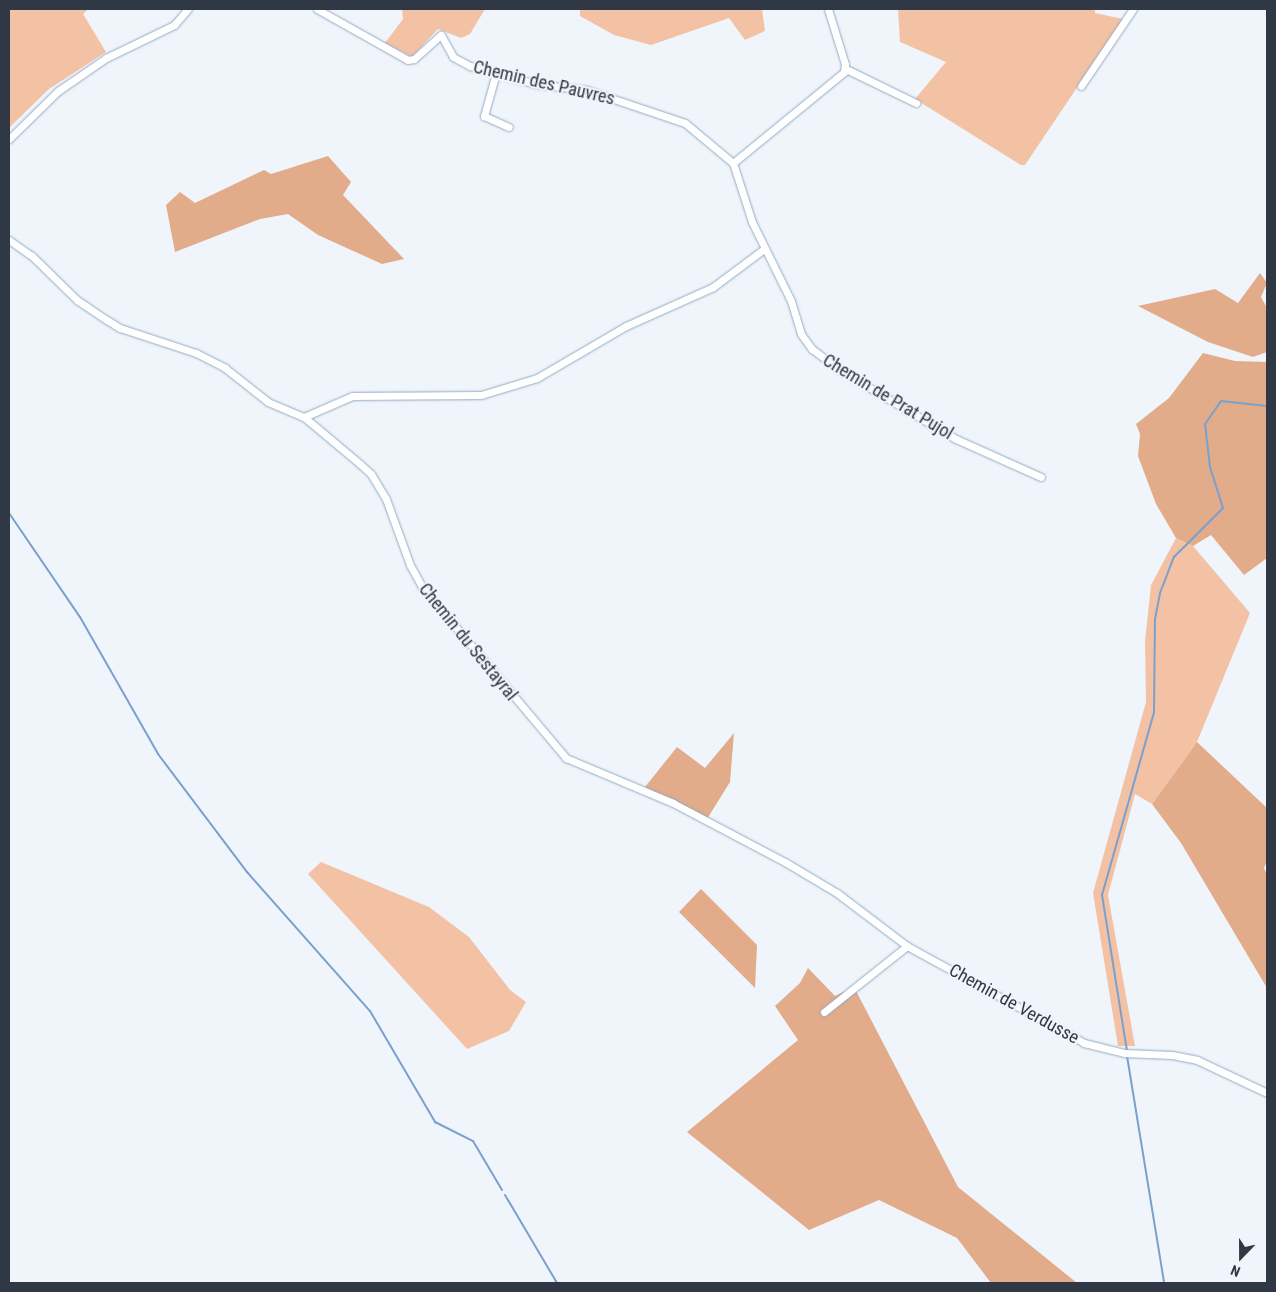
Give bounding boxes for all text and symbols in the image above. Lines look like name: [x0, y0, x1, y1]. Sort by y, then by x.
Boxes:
street label: Chemin des Pauvres: [471, 56, 617, 110]
street label: Chemin de Prat Pujol: [819, 350, 957, 444]
street label: Chemin du Sestayral: [414, 579, 522, 705]
street label: Chemin de Verdusse: [945, 959, 1083, 1049]
north arrow: [1216, 1232, 1266, 1282]
text: N: [1228, 1262, 1242, 1280]

